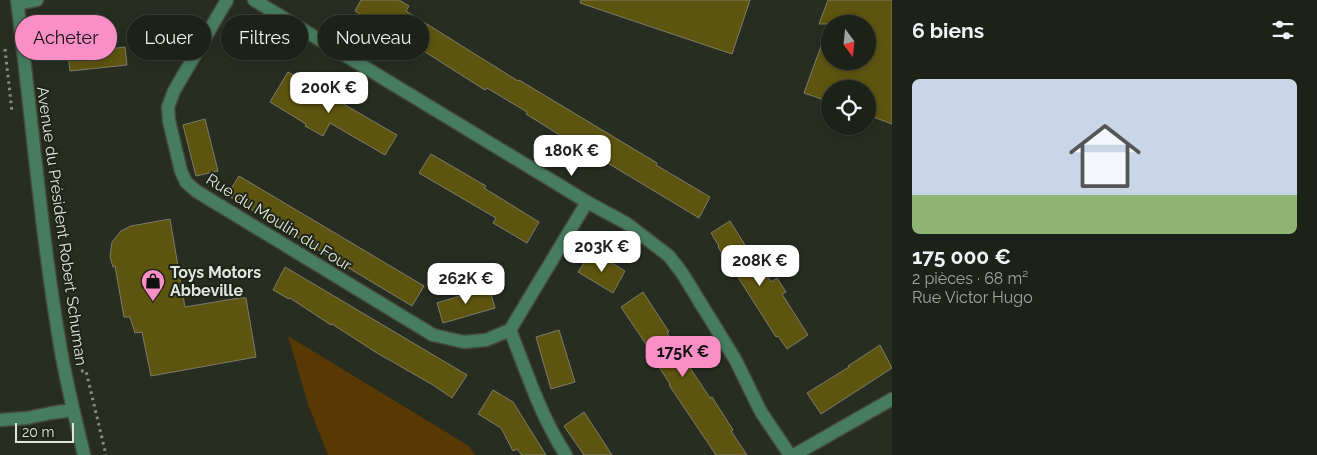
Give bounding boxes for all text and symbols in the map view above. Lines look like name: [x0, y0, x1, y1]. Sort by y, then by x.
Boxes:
chip: Acheter: [15, 15, 117, 60]
chip: Louer: [127, 15, 211, 60]
chip: Filtres: [221, 15, 308, 60]
chip: Nouveau: [318, 15, 429, 60]
north arrow: [821, 15, 876, 70]
map controls: [821, 15, 876, 135]
icon: filters: [1269, 16, 1297, 44]
text: 6 biens: [912, 18, 984, 43]
pin: 200K €: [288, 72, 370, 114]
text: 200K €: [301, 78, 357, 97]
button: locate: [821, 80, 876, 135]
street label: Avenue du Président Robert Schuman: [33, 85, 91, 367]
icon: home: [1060, 111, 1150, 201]
pin: 180K €: [531, 134, 613, 177]
text: 180K €: [545, 141, 599, 160]
street label: Rue du Moulin du Four: [203, 169, 356, 275]
pin: 203K €: [561, 230, 643, 273]
text: 203K €: [575, 237, 629, 256]
pin: 208K €: [719, 244, 801, 287]
text: 175 000 €: [912, 244, 1011, 269]
text: 208K €: [732, 251, 788, 270]
pin: 262K €: [425, 262, 507, 305]
place label: Toys Motors Abbeville: [170, 263, 261, 300]
shop icon: Toys Motors Abbeville: [140, 268, 166, 302]
text: 262K €: [439, 269, 493, 288]
text: 2 pièces · 68 m²: [912, 269, 1028, 288]
text: Rue Victor Hugo: [912, 288, 1033, 307]
pin: 175K €: [642, 336, 724, 378]
text: 175K €: [657, 342, 709, 361]
scale bar: [15, 420, 74, 443]
text: 20 m: [22, 424, 54, 440]

